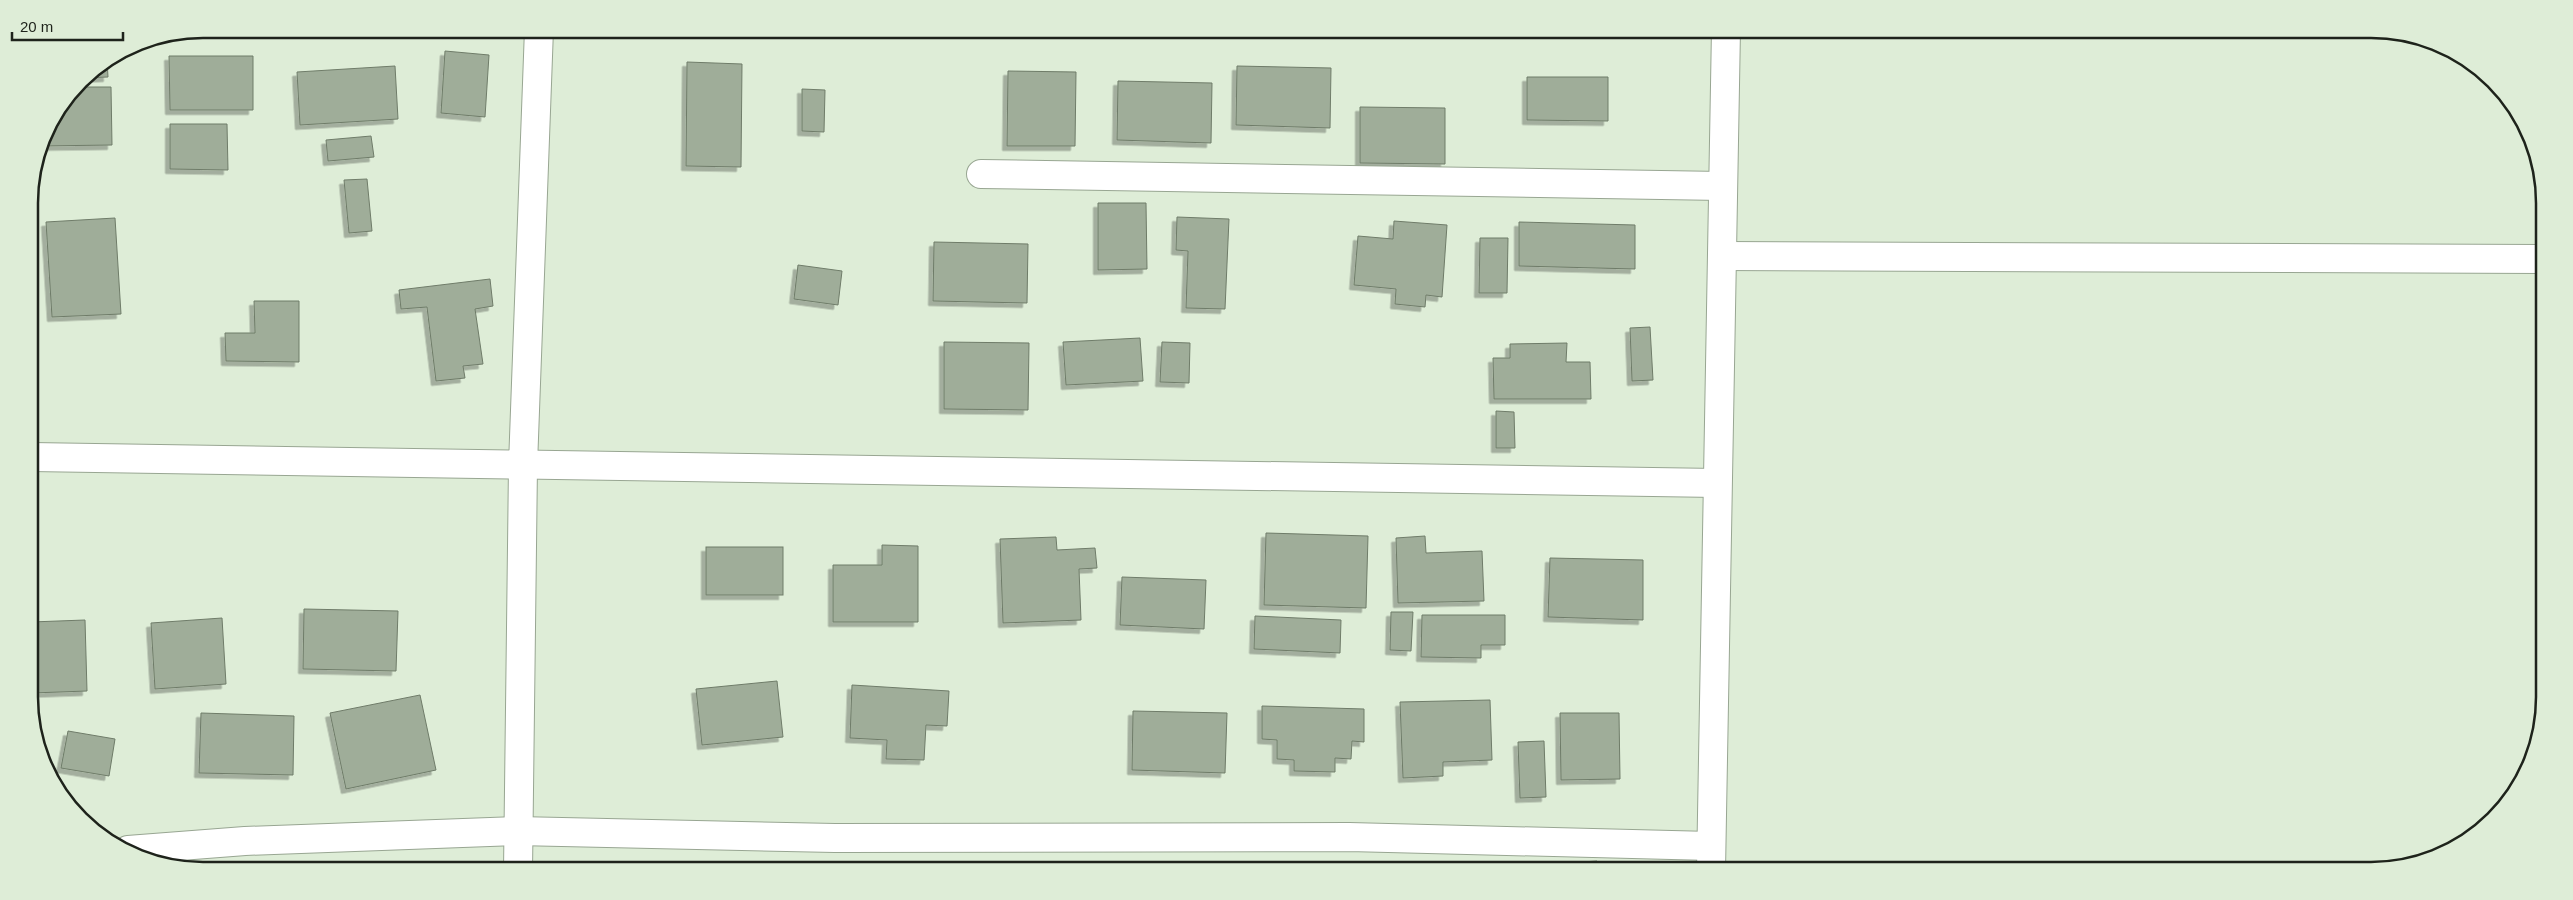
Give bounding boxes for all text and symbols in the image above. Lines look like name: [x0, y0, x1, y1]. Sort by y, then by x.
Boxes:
scale bar: [12, 10, 124, 42]
text: 20 m: [20, 18, 53, 35]

